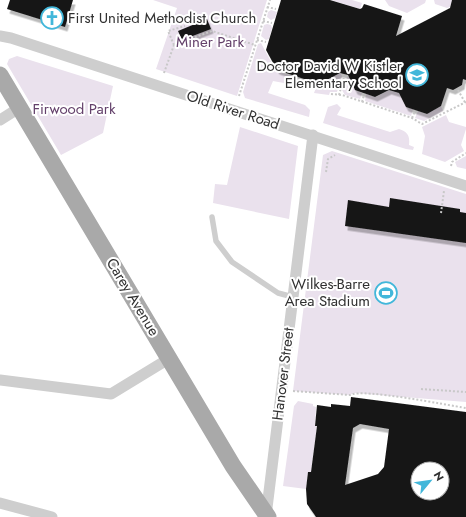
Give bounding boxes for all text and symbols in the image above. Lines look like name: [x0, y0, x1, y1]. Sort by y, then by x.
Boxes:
church icon: First United Methodist Church: [39, 5, 65, 31]
place label: First United Methodist Church: [68, 7, 256, 29]
park label: Miner Park: [176, 31, 244, 53]
place label: Doctor David W Kistler Elementary School: [256, 55, 403, 94]
school or university icon: Doctor David W Kistler Elementary School: [404, 62, 430, 88]
street label: Old River Road: [184, 85, 282, 135]
park label: Firwood Park: [32, 98, 116, 120]
street label: Carey Avenue: [101, 254, 165, 340]
place label: Wilkes-Barre Area Stadium: [285, 273, 370, 312]
sports icon: Wilkes-Barre Area Stadium: [373, 280, 399, 306]
street label: Hanover Street: [266, 326, 300, 422]
north arrow: [410, 461, 450, 501]
text: N: [430, 468, 448, 484]

